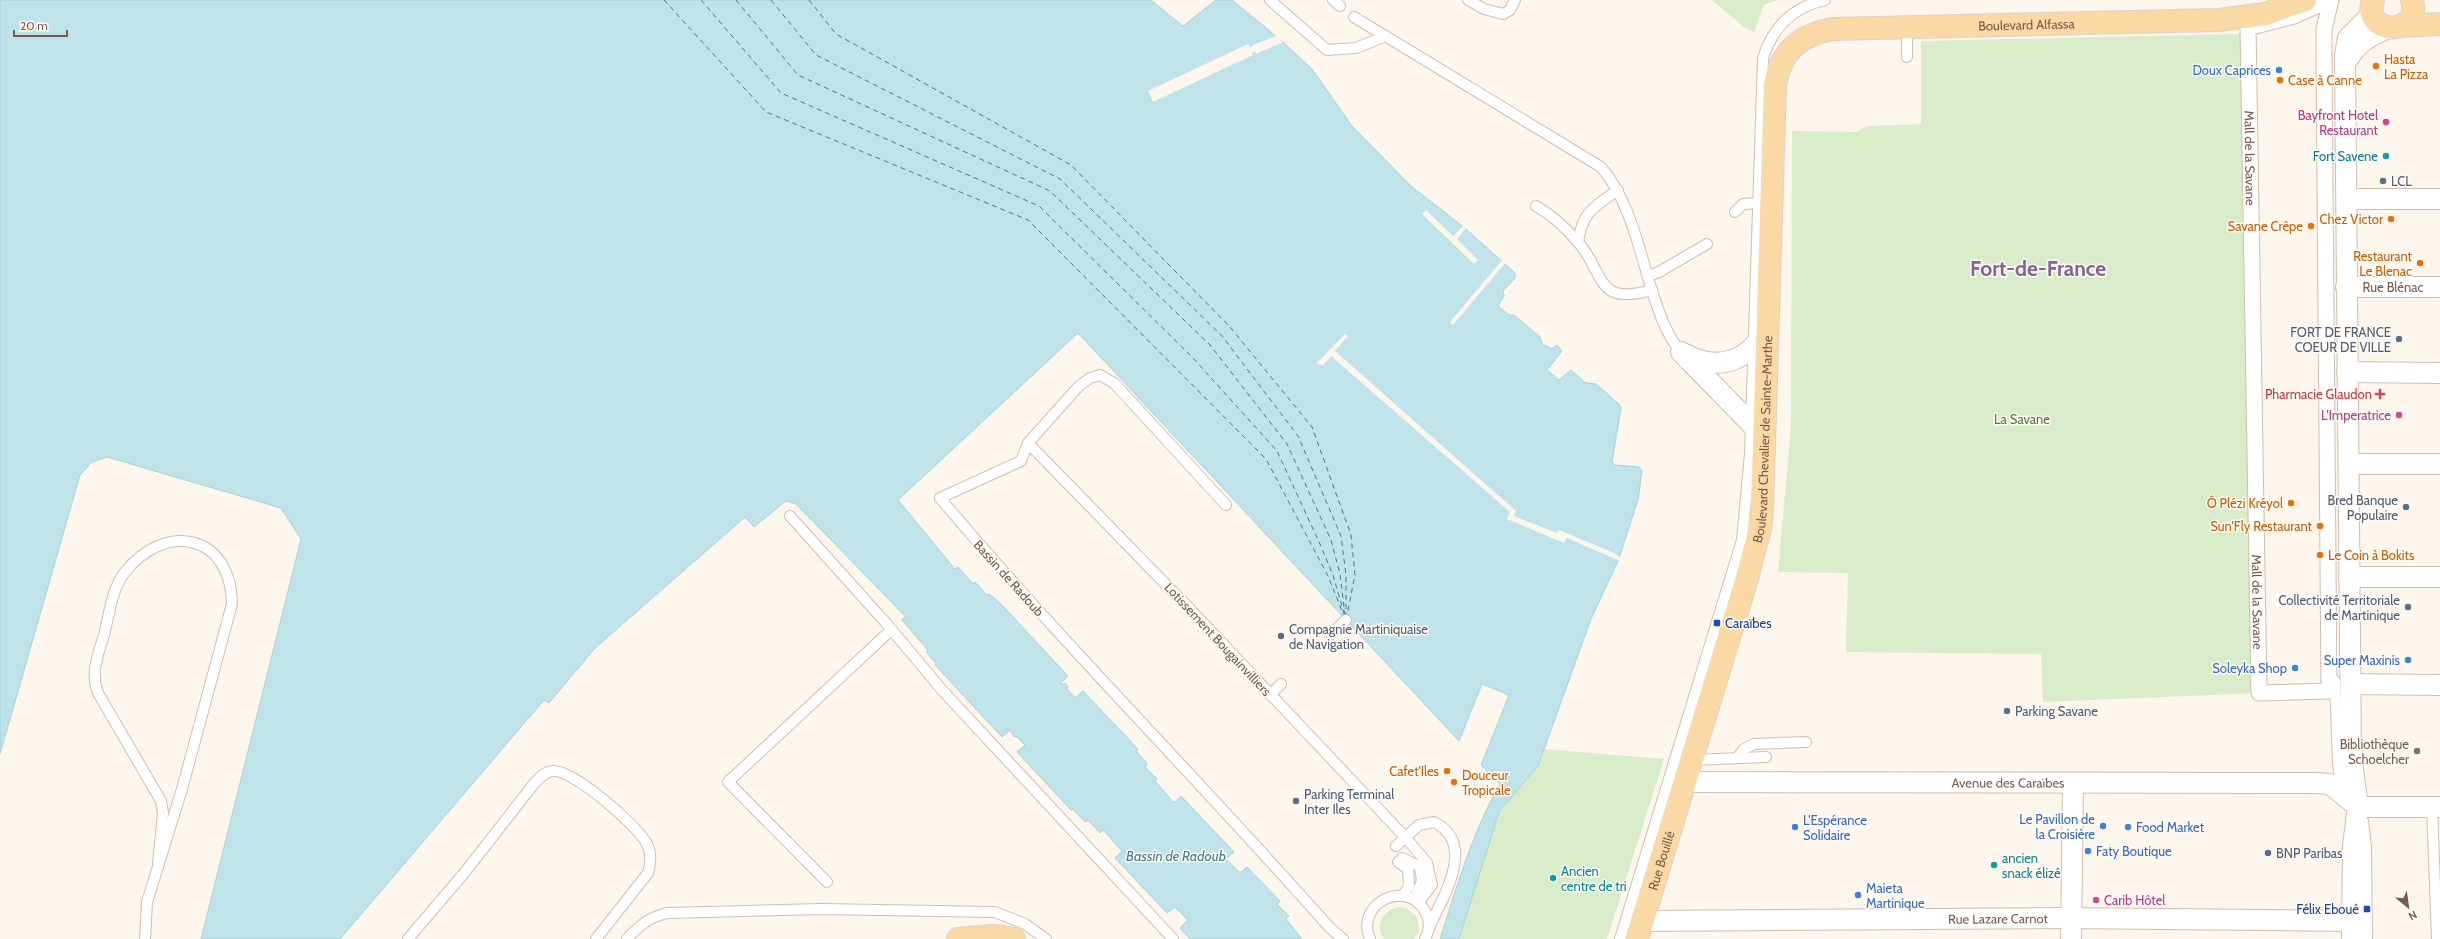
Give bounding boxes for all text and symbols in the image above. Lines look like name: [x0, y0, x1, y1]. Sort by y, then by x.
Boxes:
scale bar: [14, 12, 67, 38]
street label: Boulevard Alfassa: [1978, 15, 2076, 34]
text: 20 m: [20, 18, 48, 33]
place label: Hasta La Pizza: [2384, 51, 2429, 82]
marker: Hasta La Pizza: [2371, 61, 2381, 71]
place label: Doux Caprices: [2192, 62, 2272, 78]
marker: Doux Caprices: [2274, 65, 2284, 75]
place label: Case à Canne: [2288, 72, 2362, 88]
marker: Case à Canne: [2275, 75, 2285, 85]
place label: Bayfront Hotel Restaurant: [2298, 107, 2379, 138]
street label: Mall de la Savane: [2241, 110, 2259, 206]
marker: Bayfront Hotel Restaurant: [2381, 117, 2391, 127]
place label: Fort Savene: [2313, 148, 2378, 164]
marker: Fort Savene: [2381, 151, 2391, 161]
place label: LCL: [2391, 173, 2412, 189]
marker: LCL: [2378, 176, 2388, 186]
place label: Chez Victor: [2319, 211, 2384, 227]
marker: Chez Victor: [2386, 214, 2396, 224]
place label: Savane Crêpe: [2228, 218, 2303, 234]
marker: Savane Crêpe: [2306, 221, 2316, 231]
place label: Restaurant Le Blenac: [2353, 248, 2413, 279]
district label: Fort-de-France: [1970, 256, 2106, 281]
marker: Restaurant Le Blenac: [2415, 258, 2425, 268]
street label: Rue Blénac: [2363, 279, 2424, 295]
place label: FORT DE FRANCE COEUR DE VILLE: [2290, 324, 2391, 355]
marker: FORT DE FRANCE COEUR DE VILLE: [2394, 334, 2404, 344]
street label: Boulevard Chevalier de Sainte-Marthe: [1749, 335, 1775, 545]
place label: Pharmacie Glaudon: [2265, 386, 2372, 402]
marker: Pharmacie Glaudon: [2375, 389, 2385, 399]
place label: L'Imperatrice: [2321, 407, 2391, 423]
marker: L'Imperatrice: [2394, 410, 2404, 420]
park label: La Savane: [1994, 411, 2050, 427]
place label: Bred Banque Populaire: [2328, 492, 2398, 523]
place label: Ô Plézi Kréyol: [2207, 495, 2283, 511]
marker: Ô Plézi Kréyol: [2286, 498, 2296, 508]
marker: Bred Banque Populaire: [2401, 502, 2411, 512]
place label: Sun'Fly Restaurant: [2210, 518, 2313, 534]
marker: Sun'Fly Restaurant: [2315, 521, 2325, 531]
street label: Bassin de Radoub: [971, 537, 1047, 619]
place label: Le Coin à Bokits: [2328, 547, 2415, 563]
marker: Le Coin à Bokits: [2315, 550, 2325, 560]
street label: Mall de la Savane: [2249, 554, 2266, 650]
street label: Lotissement Bougainvilliers: [1161, 579, 1275, 699]
place label: Collectivité Territoriale de Martinique: [2278, 592, 2400, 623]
marker: Collectivité Territoriale de Martinique: [2403, 602, 2413, 612]
place label: Caraïbes: [1725, 615, 1772, 631]
marker: Caraïbes: [1712, 618, 1722, 628]
place label: Compagnie Martiniquaise de Navigation: [1289, 621, 1428, 652]
marker: Compagnie Martiniquaise de Navigation: [1276, 631, 1286, 641]
place label: Super Maxinis: [2324, 652, 2401, 668]
marker: Super Maxinis: [2403, 655, 2413, 665]
place label: Soleyka Shop: [2212, 660, 2287, 676]
marker: Soleyka Shop: [2290, 663, 2300, 673]
place label: Parking Savane: [2015, 703, 2098, 719]
marker: Parking Savane: [2002, 706, 2012, 716]
place label: Bibliothèque Schoelcher: [2340, 736, 2410, 767]
marker: Bibliothèque Schoelcher: [2412, 746, 2422, 756]
place label: Cafet'Iles: [1389, 763, 1440, 779]
marker: Cafet'Iles: [1442, 766, 1452, 776]
place label: Douceur Tropicale: [1462, 767, 1511, 798]
street label: Avenue des Caraïbes: [1952, 774, 2065, 791]
marker: Douceur Tropicale: [1449, 777, 1459, 787]
place label: Parking Terminal Inter Iles: [1304, 786, 1394, 817]
marker: Parking Terminal Inter Iles: [1291, 796, 1301, 806]
place label: Le Pavillon de la Croisière: [2019, 811, 2095, 842]
place label: L'Espérance Solidaire: [1803, 812, 1867, 843]
place label: Food Market: [2136, 819, 2205, 835]
marker: Le Pavillon de la Croisière: [2098, 821, 2108, 831]
marker: L'Espérance Solidaire: [1790, 822, 1800, 832]
marker: Food Market: [2123, 822, 2133, 832]
street label: Rue Bouillé: [1644, 829, 1678, 892]
place label: Faty Boutique: [2096, 843, 2172, 859]
place label: BNP Paribas: [2276, 845, 2343, 861]
marker: Faty Boutique: [2083, 846, 2093, 856]
water label: Bassin de Radoub: [1126, 847, 1226, 865]
marker: BNP Paribas: [2263, 848, 2273, 858]
place label: ancien snack élizé: [2002, 850, 2061, 881]
marker: ancien snack élizé: [1989, 860, 1999, 870]
place label: Ancien centre de tri: [1561, 863, 1627, 894]
marker: Ancien centre de tri: [1548, 873, 1558, 883]
place label: Maieta Martinique: [1866, 880, 1925, 911]
north arrow: [2388, 887, 2428, 927]
marker: Maieta Martinique: [1853, 890, 1863, 900]
place label: Carib Hôtel: [2104, 892, 2165, 908]
marker: Carib Hôtel: [2091, 895, 2101, 905]
place label: Félix Eboué: [2296, 901, 2359, 917]
marker: Félix Eboué: [2362, 904, 2372, 914]
text: N: [2406, 908, 2420, 924]
street label: Rue Lazare Carnot: [1948, 910, 2049, 927]

